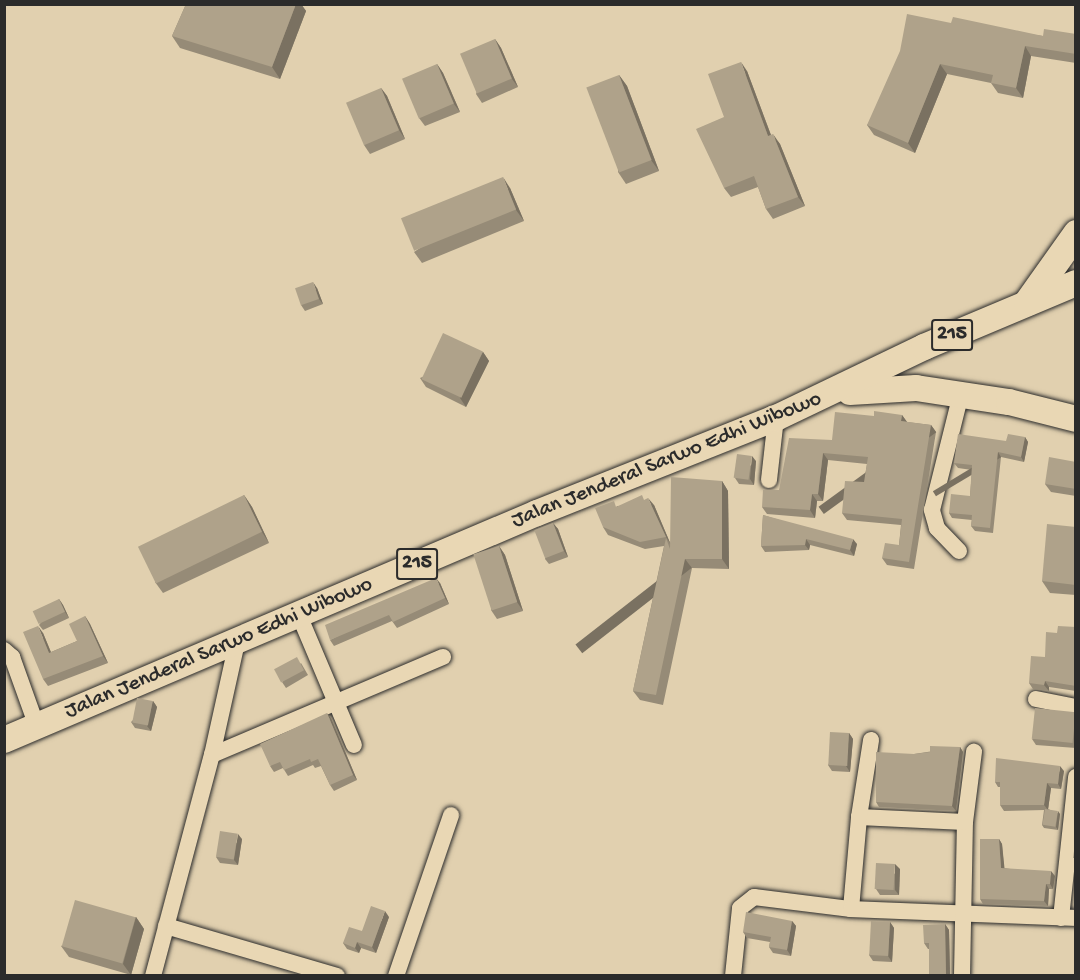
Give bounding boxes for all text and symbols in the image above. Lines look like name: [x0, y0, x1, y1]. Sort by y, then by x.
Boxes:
road number: 215: [931, 317, 973, 353]
street label: Jalan Jenderal Sarwo Edhi Wibowo: [508, 387, 826, 535]
road number: 215: [396, 546, 438, 582]
street label: Jalan Jenderal Sarwo Edhi Wibowo: [61, 572, 377, 726]

